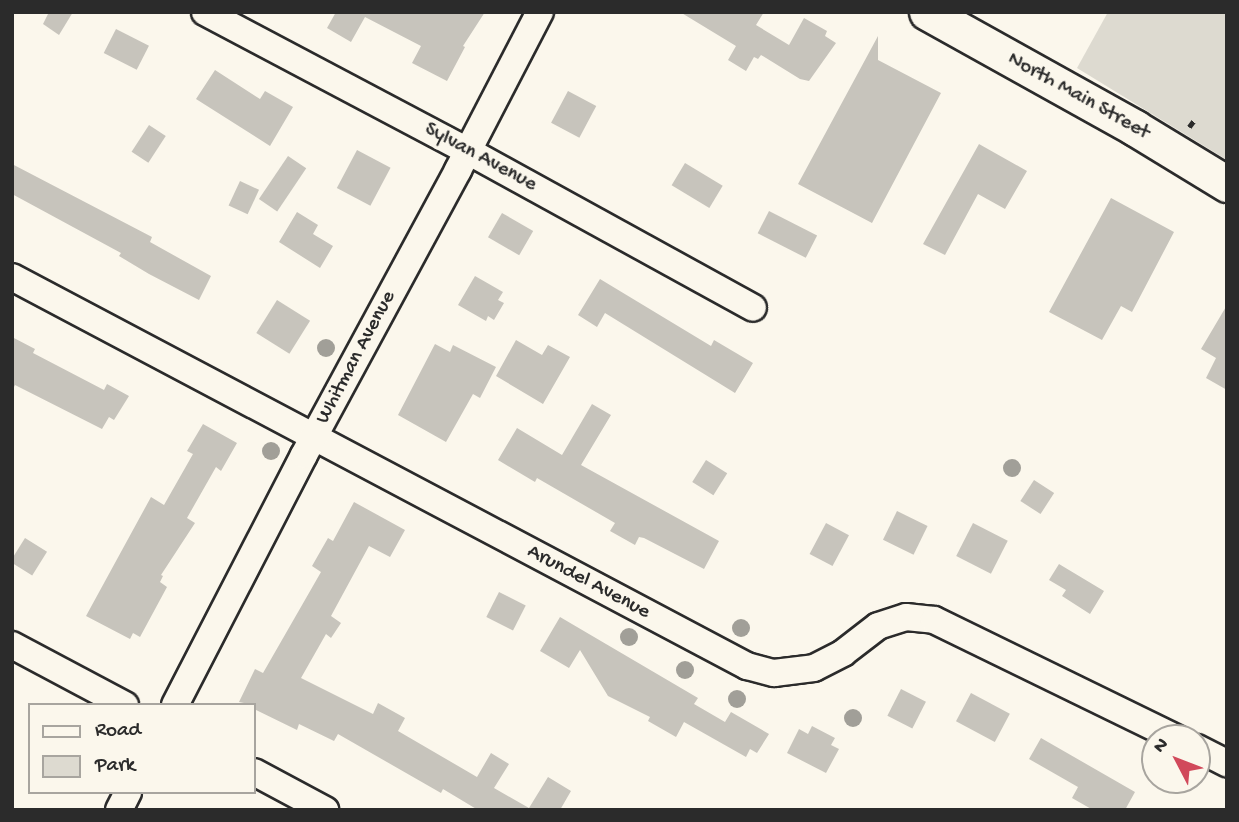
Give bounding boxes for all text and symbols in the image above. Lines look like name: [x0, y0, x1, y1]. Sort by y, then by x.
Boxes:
street label: North Main Street: [1003, 48, 1153, 146]
street label: Sylvan Avenue: [419, 118, 541, 198]
street label: Whitman Avenue: [311, 287, 403, 429]
street label: Arundel Avenue: [522, 540, 654, 626]
legend: [28, 703, 256, 794]
text: Road: [95, 719, 141, 744]
north arrow: [1141, 724, 1211, 794]
text: N: [1149, 734, 1174, 758]
text: Park: [95, 754, 135, 779]

